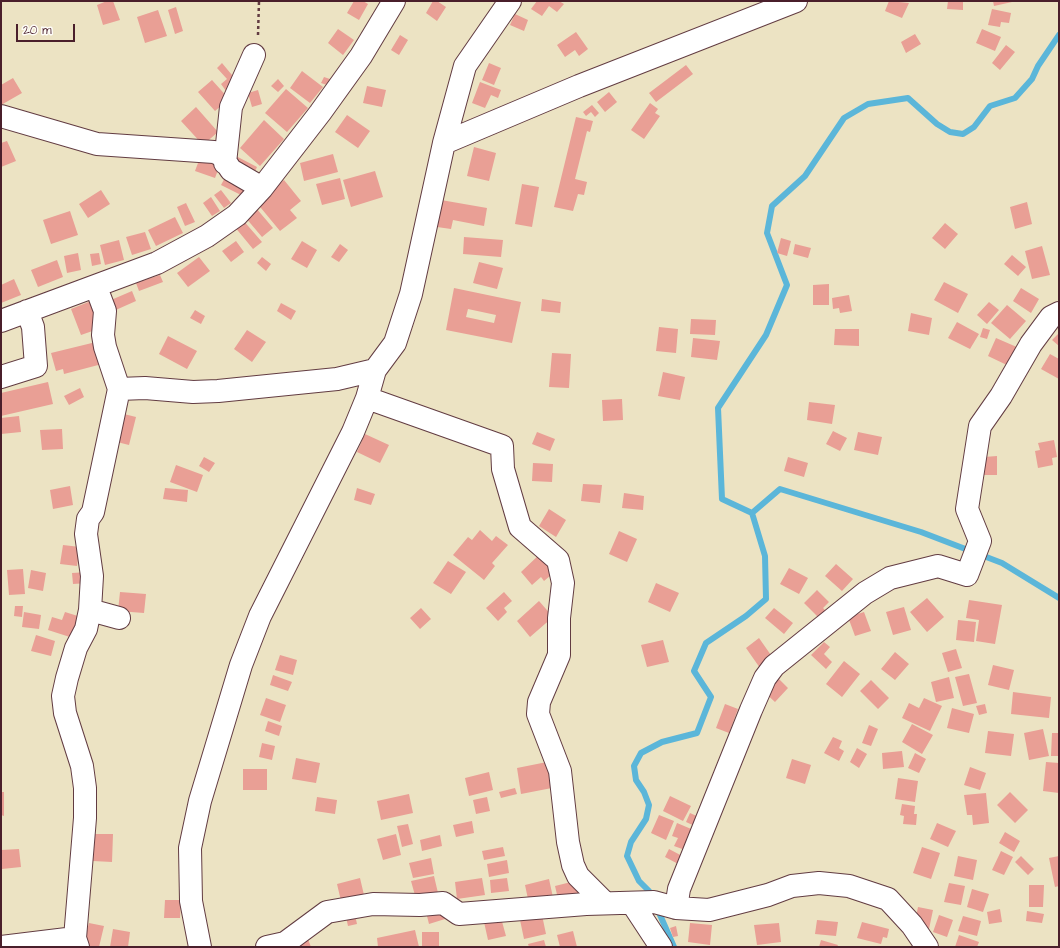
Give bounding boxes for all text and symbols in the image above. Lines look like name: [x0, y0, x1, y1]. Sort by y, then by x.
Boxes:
scale bar: [18, 16, 77, 42]
text: 20 m: [23, 22, 52, 39]

